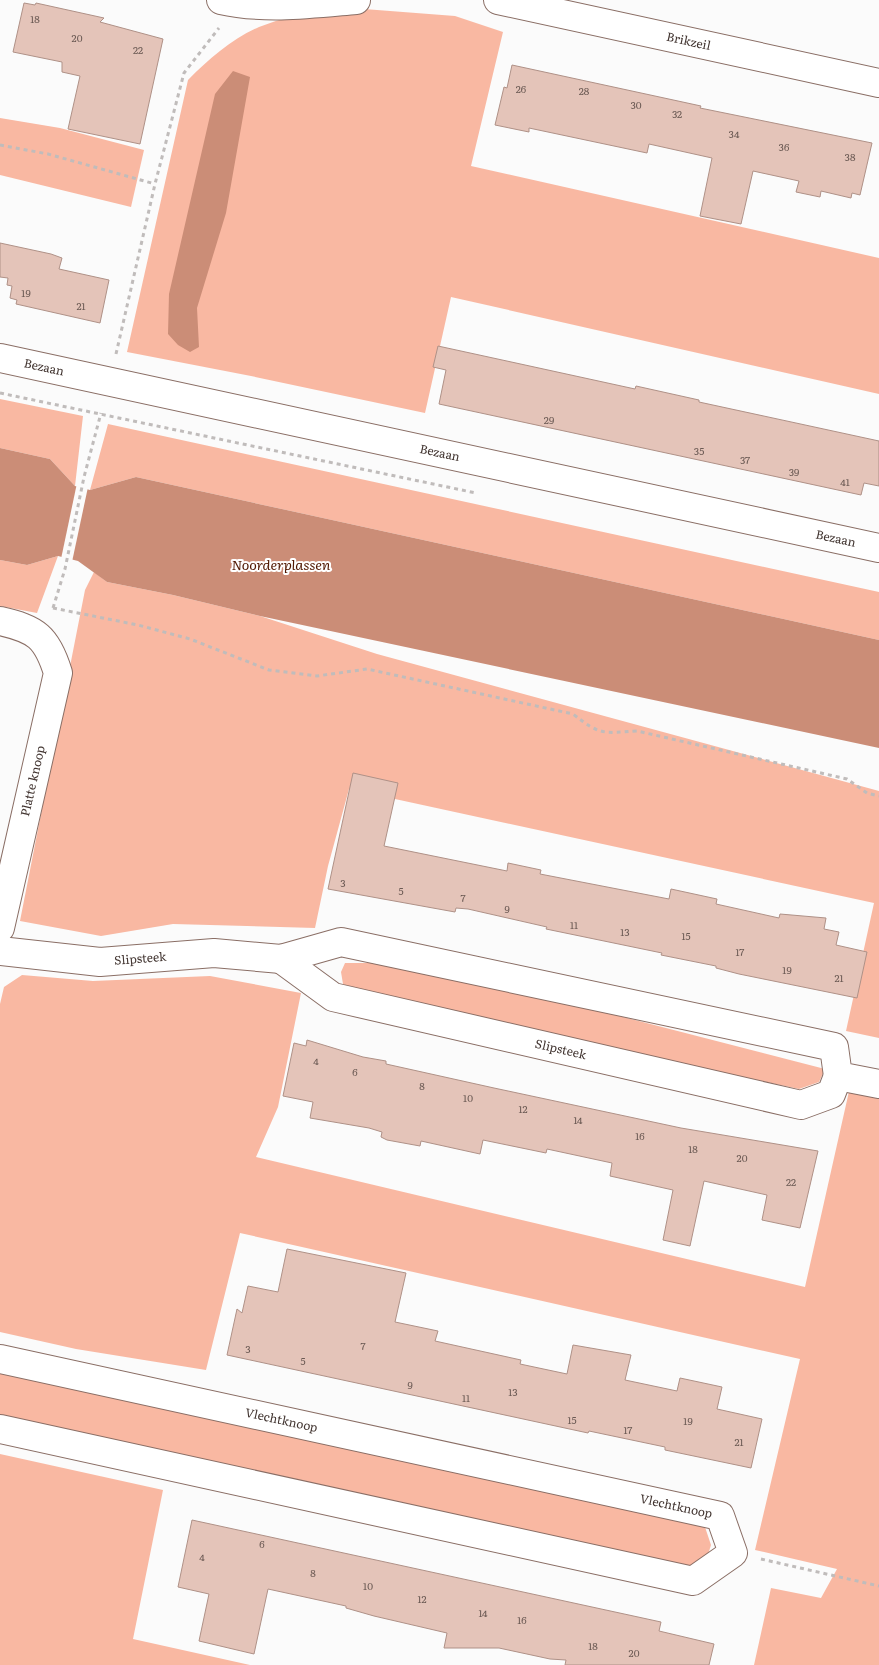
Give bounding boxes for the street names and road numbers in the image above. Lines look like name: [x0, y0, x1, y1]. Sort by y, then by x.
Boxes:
street label: Brikzeil: [665, 27, 713, 54]
street label: Bezaan: [22, 353, 66, 380]
street label: Bezaan: [418, 439, 462, 465]
street label: Bezaan: [814, 525, 858, 551]
street label: Platte knoop: [15, 744, 49, 818]
street label: Slipsteek: [113, 947, 168, 969]
street label: Slipsteek: [533, 1034, 589, 1063]
street label: Vlechtknoop: [244, 1403, 320, 1436]
street label: Vlechtknoop: [638, 1489, 714, 1522]

